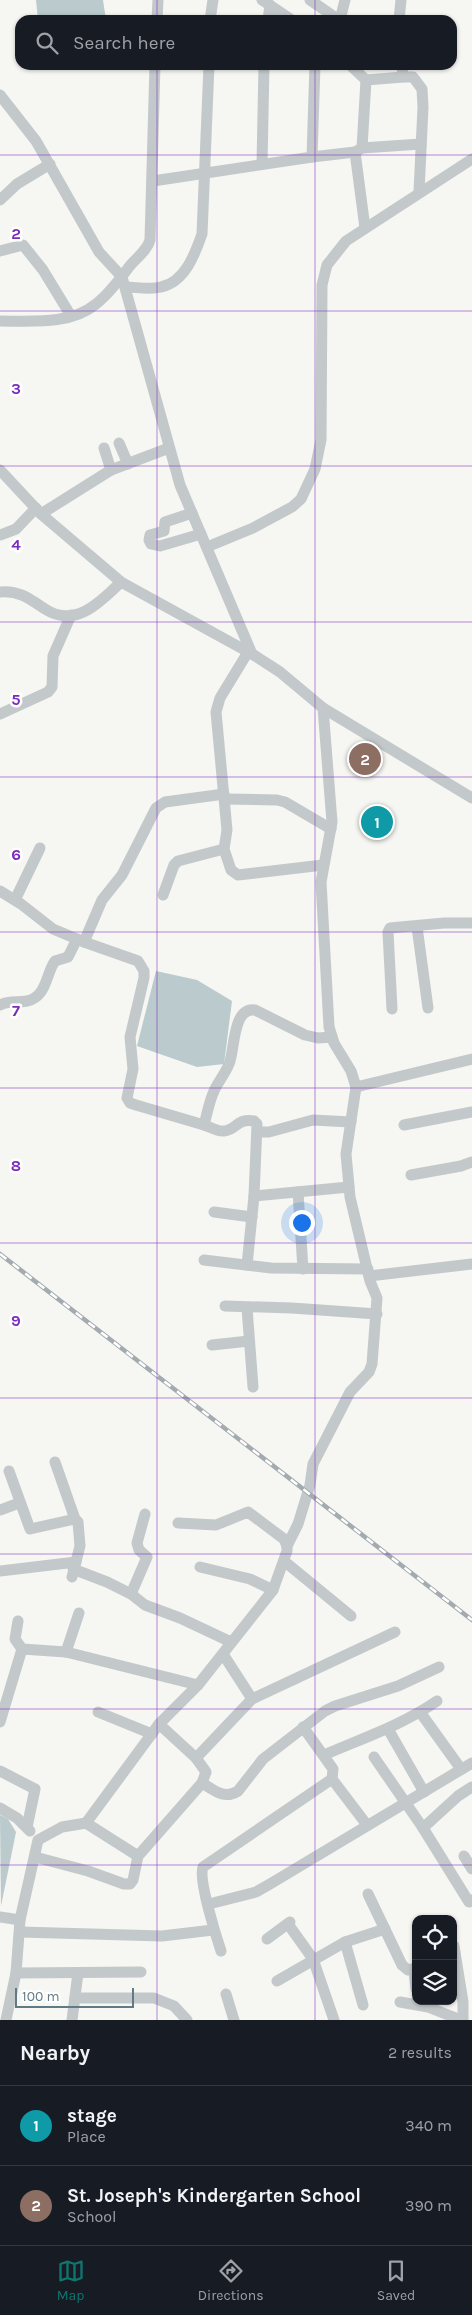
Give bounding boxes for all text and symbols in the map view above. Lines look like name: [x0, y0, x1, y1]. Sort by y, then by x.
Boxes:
search box: [15, 15, 457, 70]
icon: search: [33, 29, 61, 57]
text: Search here: [73, 32, 175, 54]
text: 2: [11, 224, 21, 243]
text: 3: [11, 379, 21, 398]
text: 4: [11, 535, 21, 554]
text: 5: [11, 690, 21, 709]
pin: 2: [349, 740, 381, 778]
pin: 1: [361, 803, 393, 841]
text: 6: [11, 845, 21, 864]
text: 7: [12, 1001, 20, 1020]
text: 8: [11, 1156, 21, 1175]
your location: [289, 1210, 315, 1236]
text: 9: [11, 1311, 21, 1330]
map controls: [412, 1915, 457, 2005]
button: locate: [412, 1915, 457, 1960]
button: layers: [412, 1960, 457, 2005]
scale bar: [15, 1985, 134, 2008]
text: 100 m: [22, 1988, 60, 2005]
text: Nearby: [20, 2041, 90, 2065]
text: 2 results: [388, 2043, 452, 2062]
text: stage: [67, 2105, 117, 2127]
text: 1: [33, 2116, 39, 2135]
text: 340 m: [405, 2116, 452, 2135]
text: Place: [67, 2127, 106, 2146]
text: St. Joseph's Kindergarten School: [67, 2185, 361, 2207]
text: 2: [31, 2196, 41, 2215]
text: 390 m: [405, 2196, 452, 2215]
text: School: [67, 2207, 117, 2226]
tab: Map: [57, 2257, 85, 2304]
tab: Directions: [198, 2257, 264, 2304]
tab: Saved: [377, 2257, 415, 2304]

